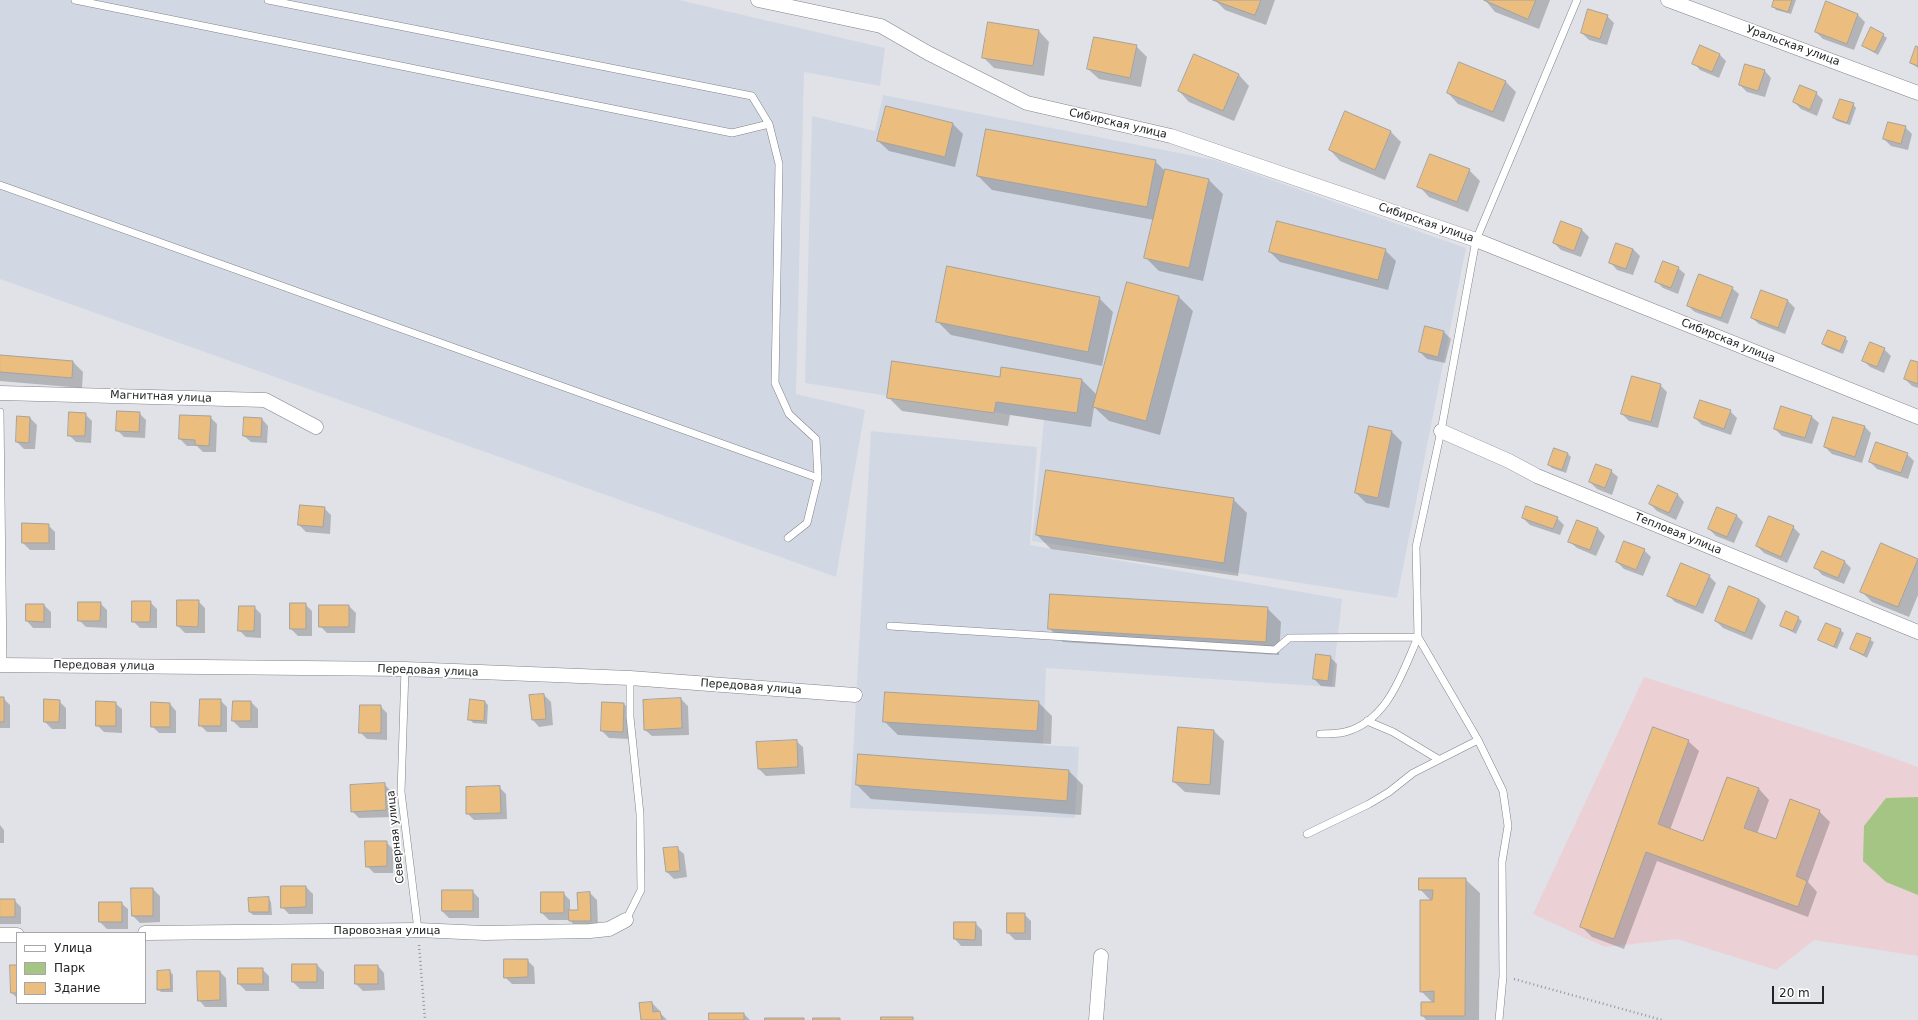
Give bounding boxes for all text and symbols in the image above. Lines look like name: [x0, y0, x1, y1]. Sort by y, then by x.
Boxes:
street label: Уральская улица: [1745, 23, 1841, 69]
street label: Сибирская улица: [1068, 106, 1168, 142]
street label: Сибирская улица: [1376, 200, 1476, 246]
street label: Сибирская улица: [1679, 316, 1777, 366]
street label: Магнитная улица: [110, 389, 212, 405]
street label: Тепловая улица: [1633, 511, 1723, 557]
street label: Передовая улица: [53, 659, 155, 673]
street label: Передовая улица: [377, 663, 479, 679]
street label: Передовая улица: [700, 677, 802, 697]
street label: Северная улица: [385, 790, 407, 884]
street label: Паровозная улица: [334, 924, 440, 938]
legend: [16, 932, 146, 1004]
text: Улица: [54, 941, 92, 955]
text: Парк: [54, 961, 85, 975]
scale bar: [1774, 978, 1826, 1004]
text: Здание: [54, 981, 100, 995]
text: 20 m: [1779, 986, 1810, 1000]

